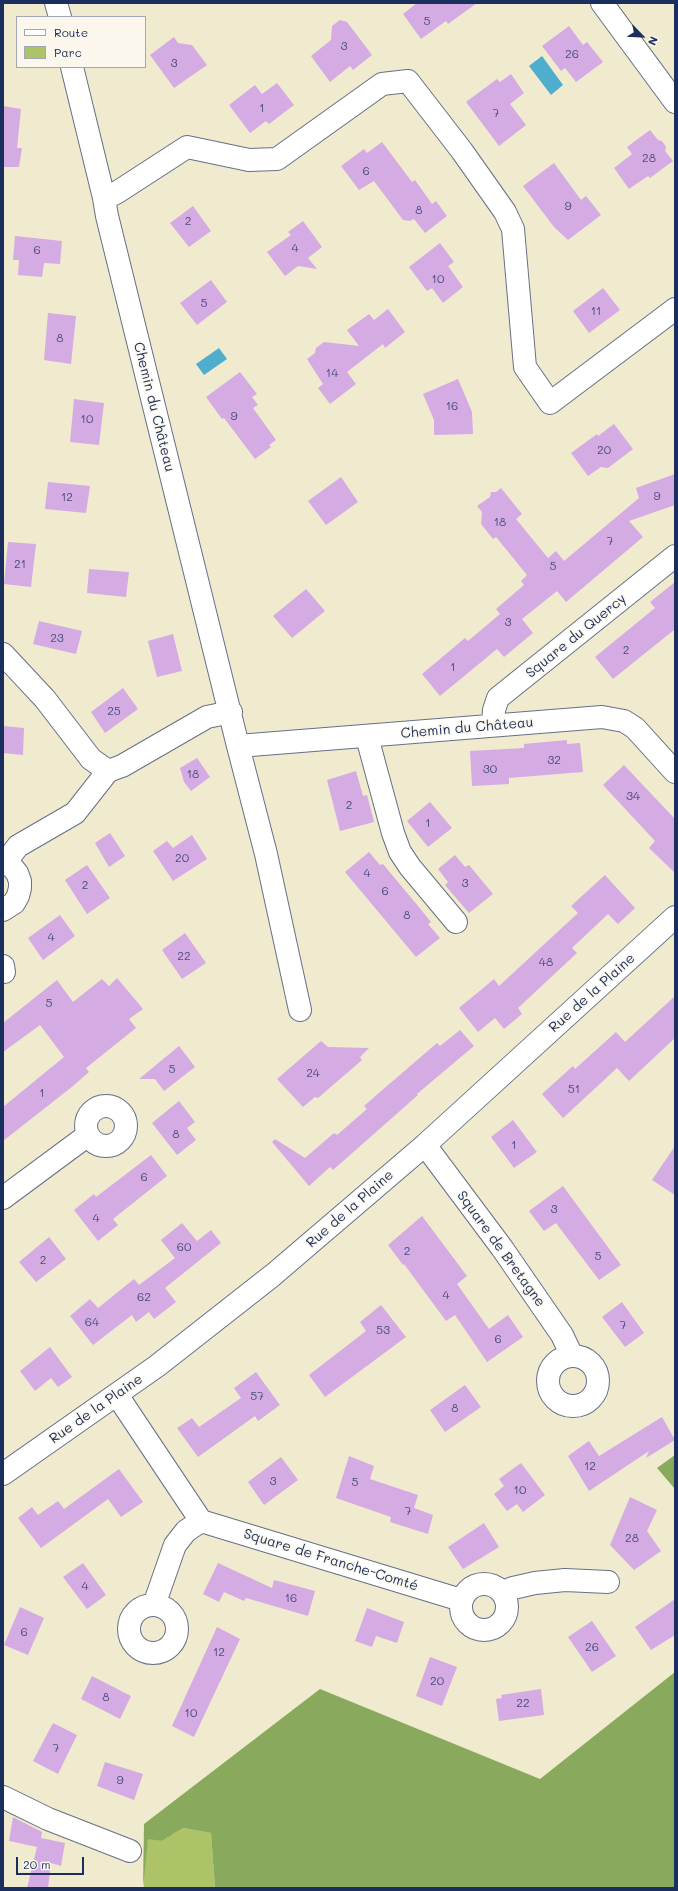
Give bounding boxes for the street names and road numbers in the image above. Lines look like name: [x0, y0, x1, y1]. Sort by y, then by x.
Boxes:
street label: Chemin du Château: [130, 340, 178, 474]
street label: Square du Quercy: [522, 590, 630, 682]
street label: Chemin du Château: [400, 714, 534, 742]
street label: Rue de la Plaine: [546, 950, 638, 1036]
street label: Rue de la Plaine: [303, 1167, 397, 1251]
street label: Square de Bretagne: [453, 1188, 549, 1310]
street label: Rue de la Plaine: [46, 1371, 146, 1447]
street label: Square de Franche-Comté: [242, 1525, 420, 1595]

